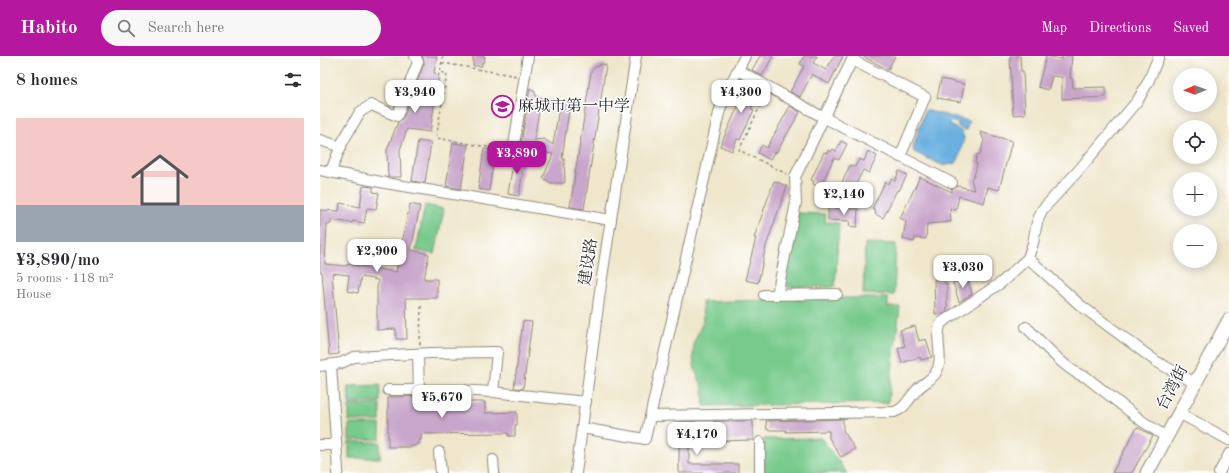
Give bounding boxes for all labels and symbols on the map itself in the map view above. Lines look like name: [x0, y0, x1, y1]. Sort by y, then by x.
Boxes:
north arrow: [1173, 68, 1217, 112]
pin: ¥3,940: [382, 80, 448, 114]
pin: ¥4,300: [708, 80, 774, 114]
school or university icon: 麻城市第一中学: [490, 94, 516, 120]
place label: 麻城市第一中学: [518, 97, 630, 115]
pin: ¥3,890: [484, 141, 550, 175]
pin: ¥2,140: [811, 182, 877, 216]
street label: 建设路: [575, 237, 601, 287]
pin: ¥2,900: [344, 239, 410, 273]
pin: ¥3,030: [930, 255, 996, 289]
street label: 台湾街: [1153, 362, 1191, 413]
pin: ¥5,670: [409, 385, 475, 419]
pin: ¥4,170: [664, 422, 730, 456]

